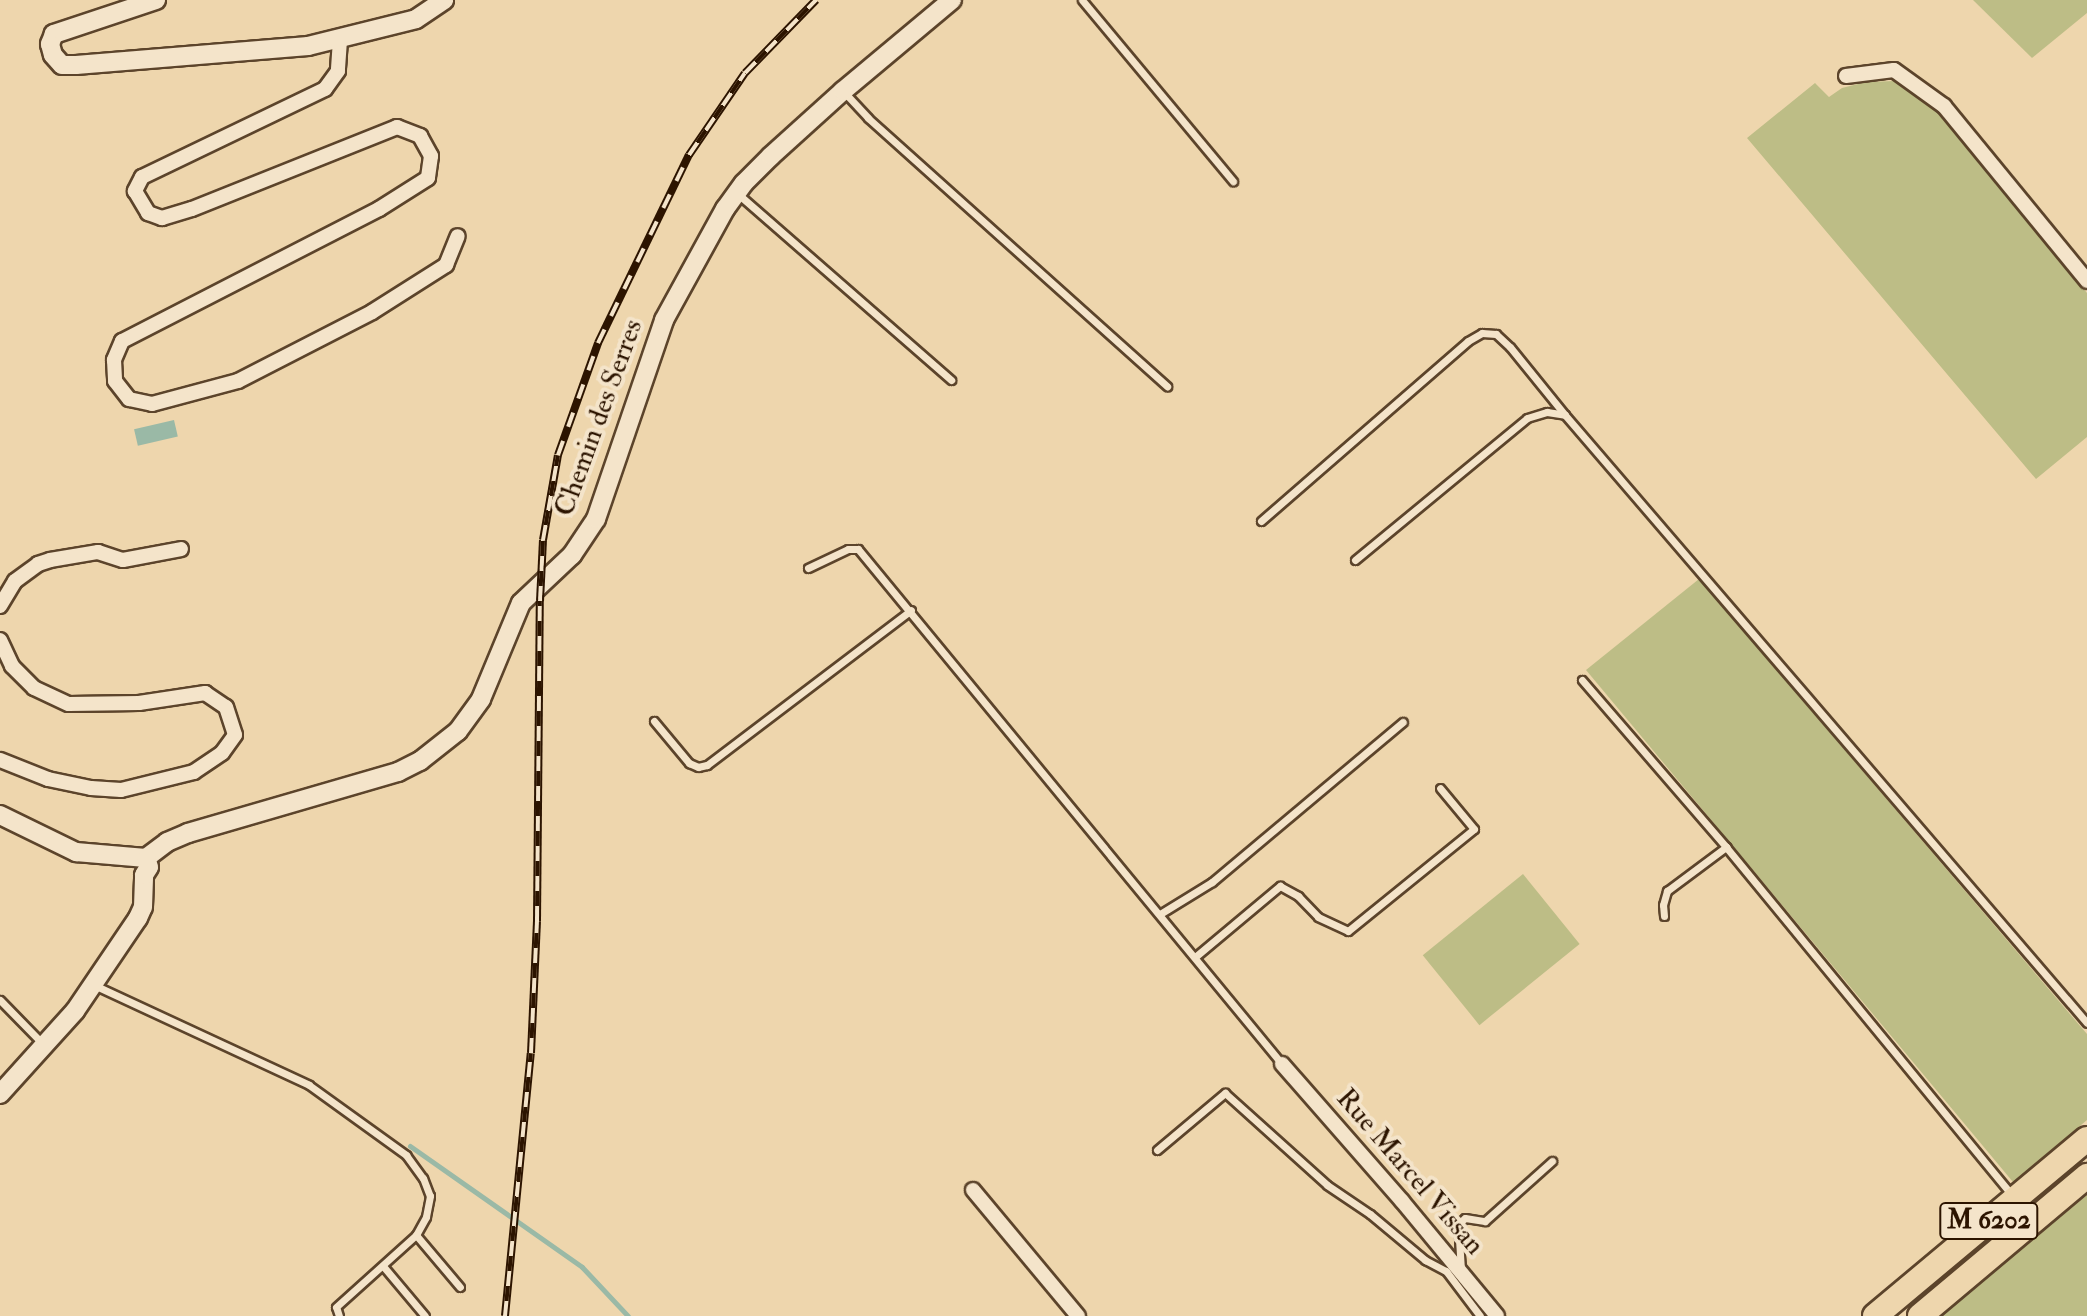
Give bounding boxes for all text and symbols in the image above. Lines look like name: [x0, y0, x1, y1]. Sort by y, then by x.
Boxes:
street label: Chemin des Serres: [548, 315, 650, 521]
street label: Rue Marcel Vissan: [1329, 1082, 1491, 1262]
road number: M 6202: [1939, 1199, 2039, 1243]

